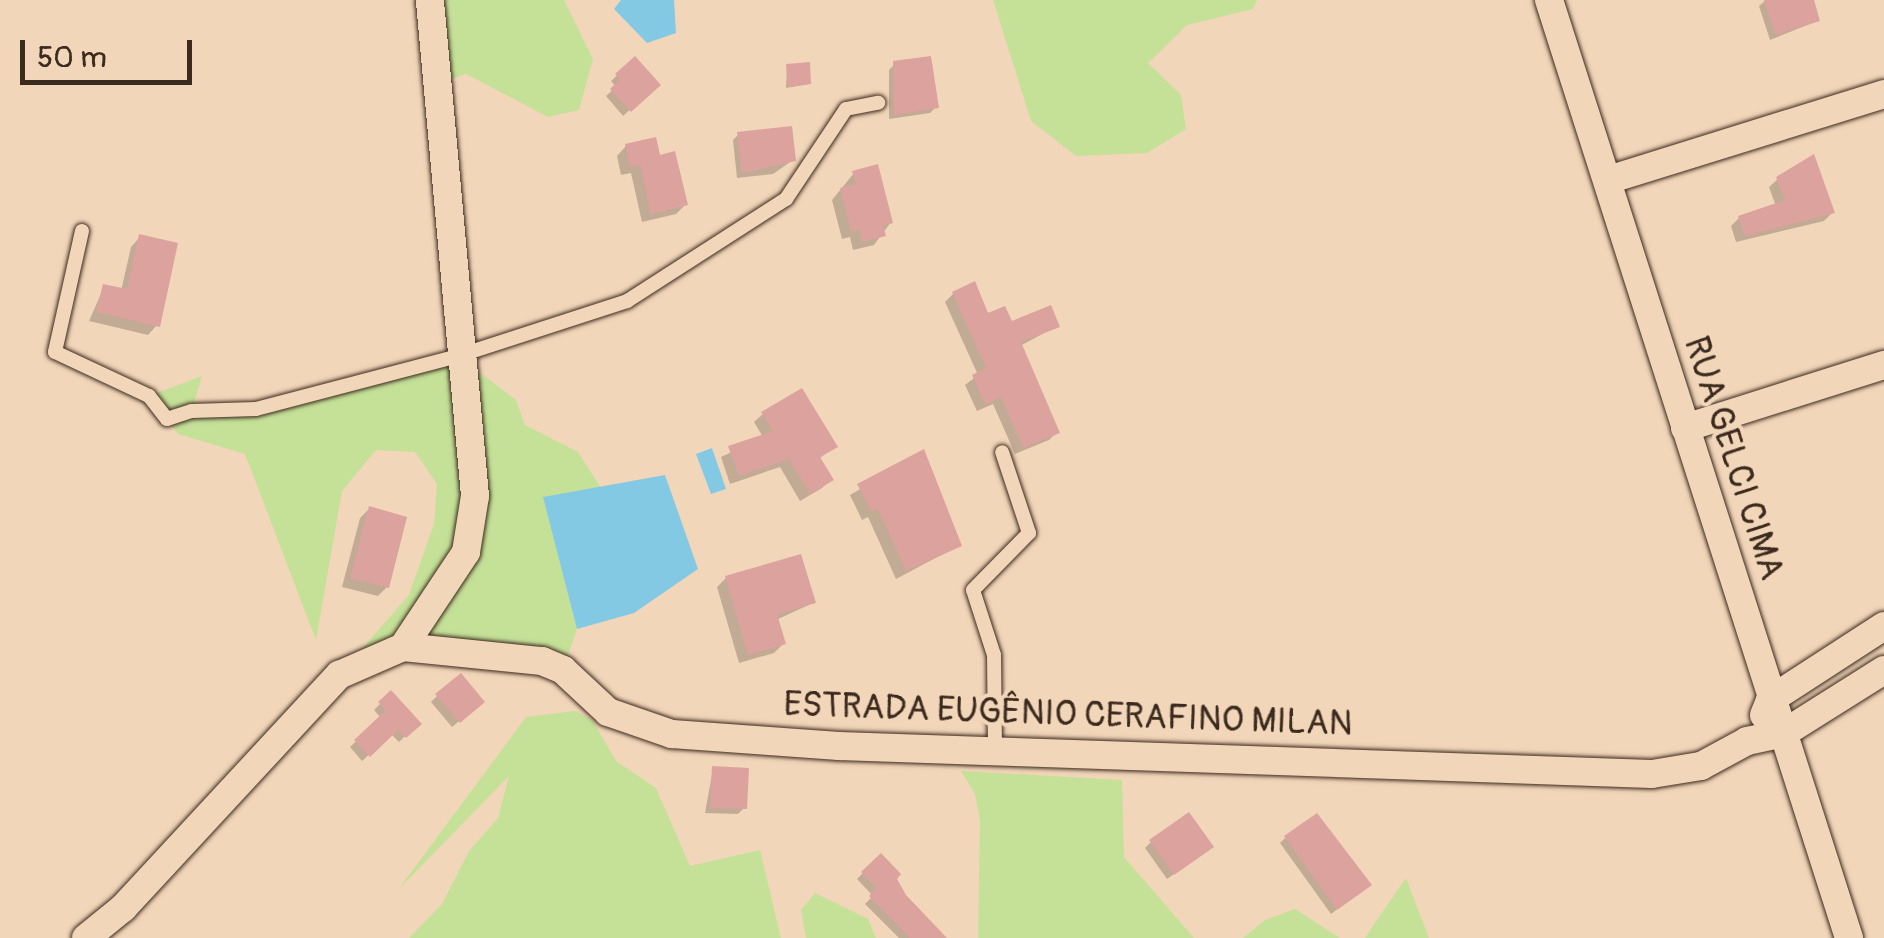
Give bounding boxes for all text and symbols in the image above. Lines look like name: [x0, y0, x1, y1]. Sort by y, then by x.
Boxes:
scale bar: [25, 20, 198, 82]
text: 50 m: [37, 39, 107, 76]
street label: RUA GELCI CIMA: [1675, 331, 1793, 585]
street label: ESTRADA EUGÊNIO CERAFINO MILAN: [783, 683, 1353, 745]

